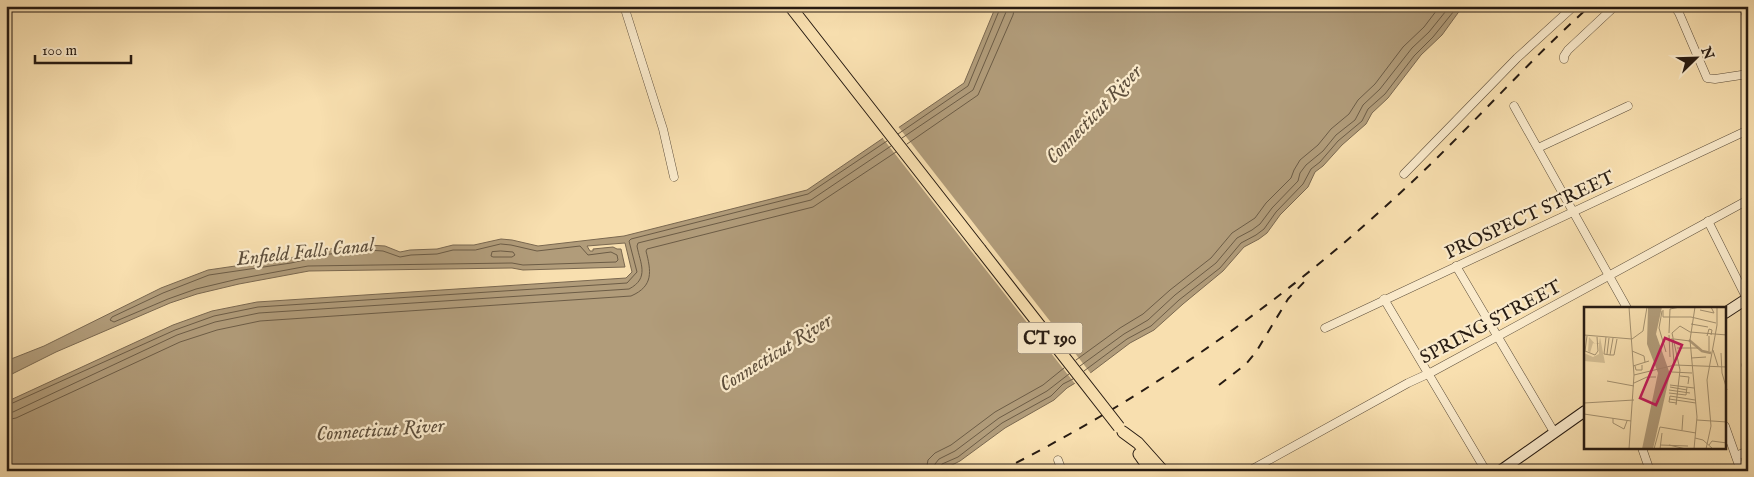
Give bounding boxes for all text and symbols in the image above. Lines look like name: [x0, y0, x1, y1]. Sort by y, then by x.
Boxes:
scale bar: [35, 32, 131, 64]
north arrow: [1672, 32, 1722, 82]
text: 100 m: [42, 41, 78, 60]
text: N: [1696, 43, 1718, 62]
water label: Connecticut River: [1040, 59, 1149, 170]
street label: PROSPECT STREET: [1441, 166, 1619, 266]
water label: Enfield Falls Canal: [234, 233, 377, 272]
street label: SPRING STREET: [1416, 275, 1566, 370]
inset map: [1584, 307, 1726, 450]
water label: Connecticut River: [715, 308, 838, 398]
road number: CT 190: [1018, 322, 1082, 353]
water label: Connecticut River: [315, 413, 446, 447]

